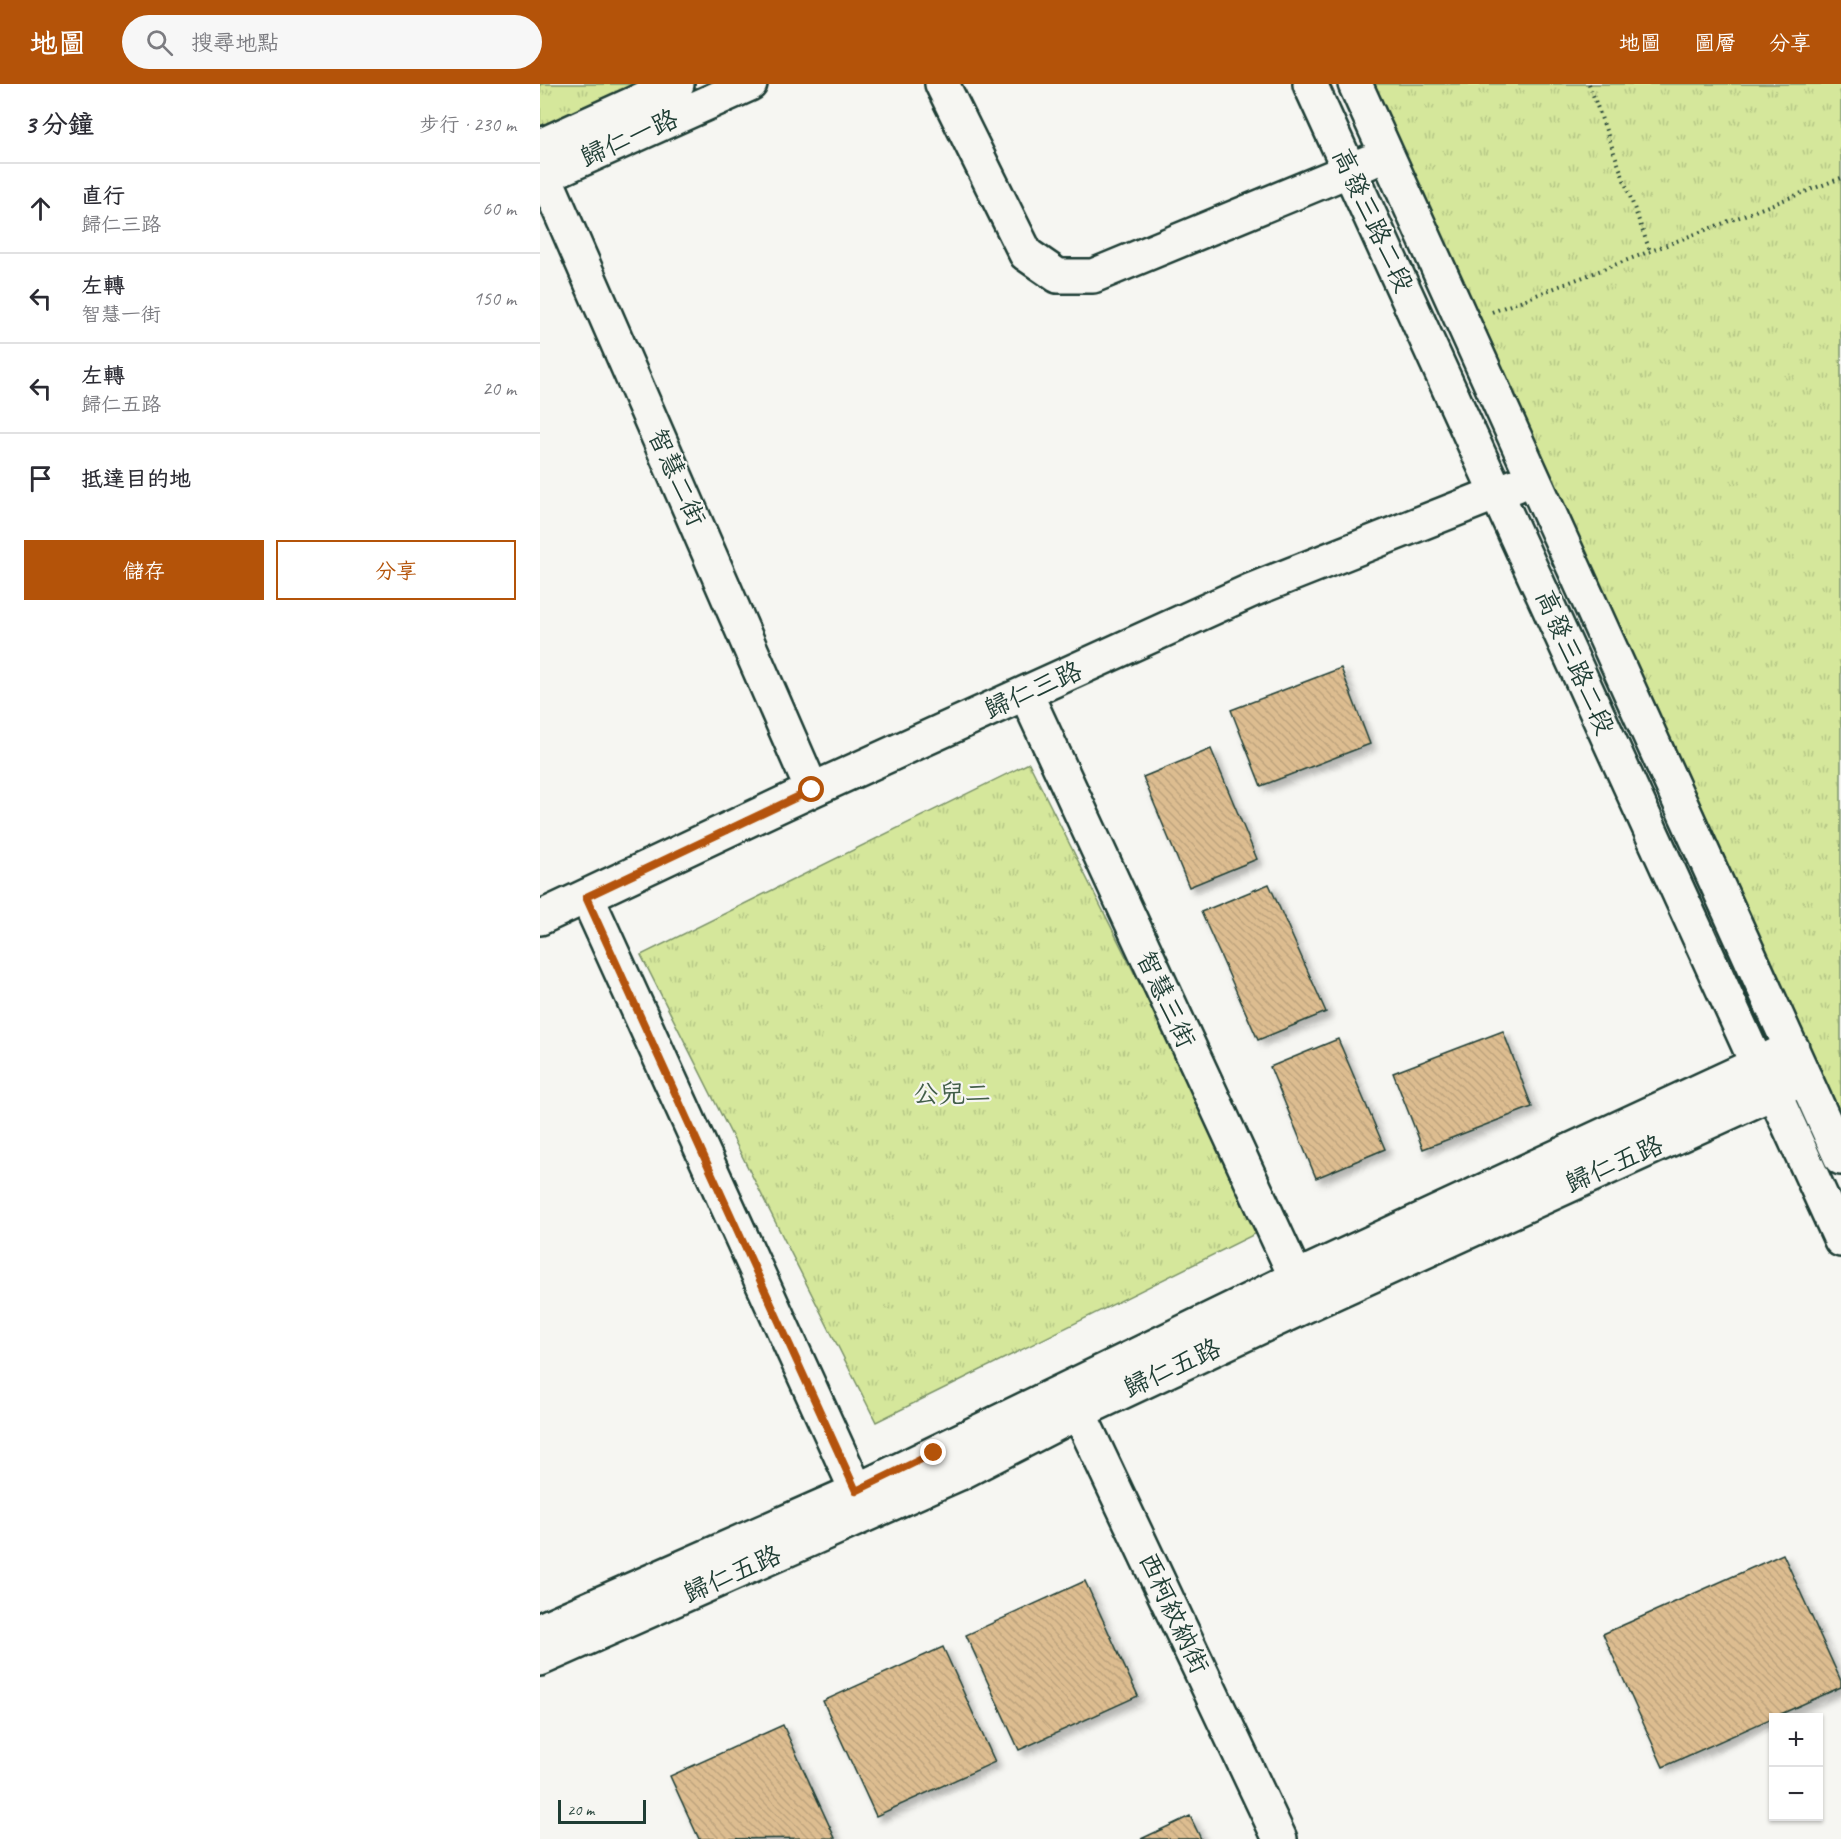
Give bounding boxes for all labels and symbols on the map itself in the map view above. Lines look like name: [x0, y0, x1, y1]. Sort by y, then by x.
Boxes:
street label: 歸仁一路: [575, 102, 683, 174]
street label: 高發三路二段: [1325, 142, 1421, 298]
street label: 智慧二街: [641, 423, 713, 531]
street label: 高發三路二段: [1528, 584, 1622, 740]
street label: 歸仁三路: [979, 654, 1087, 726]
route start: [798, 776, 824, 802]
street label: 智慧三街: [1129, 945, 1203, 1053]
park label: 公兒二: [913, 1077, 991, 1110]
street label: 歸仁五路: [1560, 1128, 1668, 1200]
street label: 歸仁五路: [1118, 1331, 1226, 1405]
route end: [920, 1439, 946, 1465]
street label: 歸仁五路: [678, 1538, 786, 1610]
street label: 西柯紋納街: [1132, 1547, 1216, 1679]
scale bar: [558, 1797, 646, 1824]

